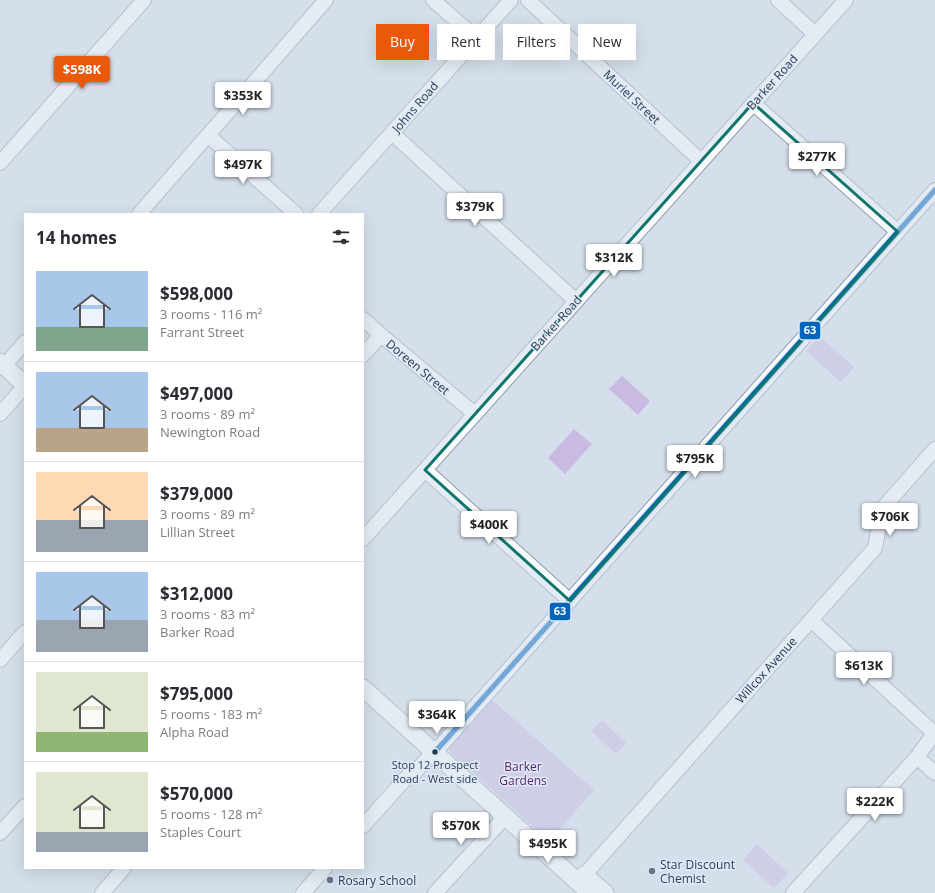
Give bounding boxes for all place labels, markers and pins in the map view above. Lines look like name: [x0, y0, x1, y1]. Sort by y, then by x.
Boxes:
pin: $598K: [54, 56, 110, 90]
pin: $353K: [215, 82, 271, 116]
pin: $277K: [789, 143, 845, 177]
pin: $497K: [215, 151, 271, 185]
pin: $379K: [447, 193, 503, 227]
pin: $312K: [586, 244, 642, 278]
pin: $795K: [667, 445, 723, 479]
pin: $706K: [862, 503, 918, 537]
pin: $400K: [461, 511, 517, 545]
pin: $613K: [836, 652, 892, 686]
pin: $364K: [409, 701, 465, 735]
marker: Stop 12 Prospect Road - West side: [430, 747, 440, 757]
place label: Stop 12 Prospect Road - West side: [392, 757, 478, 786]
pin: $222K: [847, 788, 903, 822]
pin: $570K: [433, 812, 489, 846]
pin: $495K: [520, 830, 576, 864]
place label: Star Discount Chemist: [660, 856, 735, 887]
marker: Star Discount Chemist: [647, 866, 657, 876]
place label: Rosary School: [338, 872, 416, 889]
marker: Rosary School: [325, 875, 335, 885]

